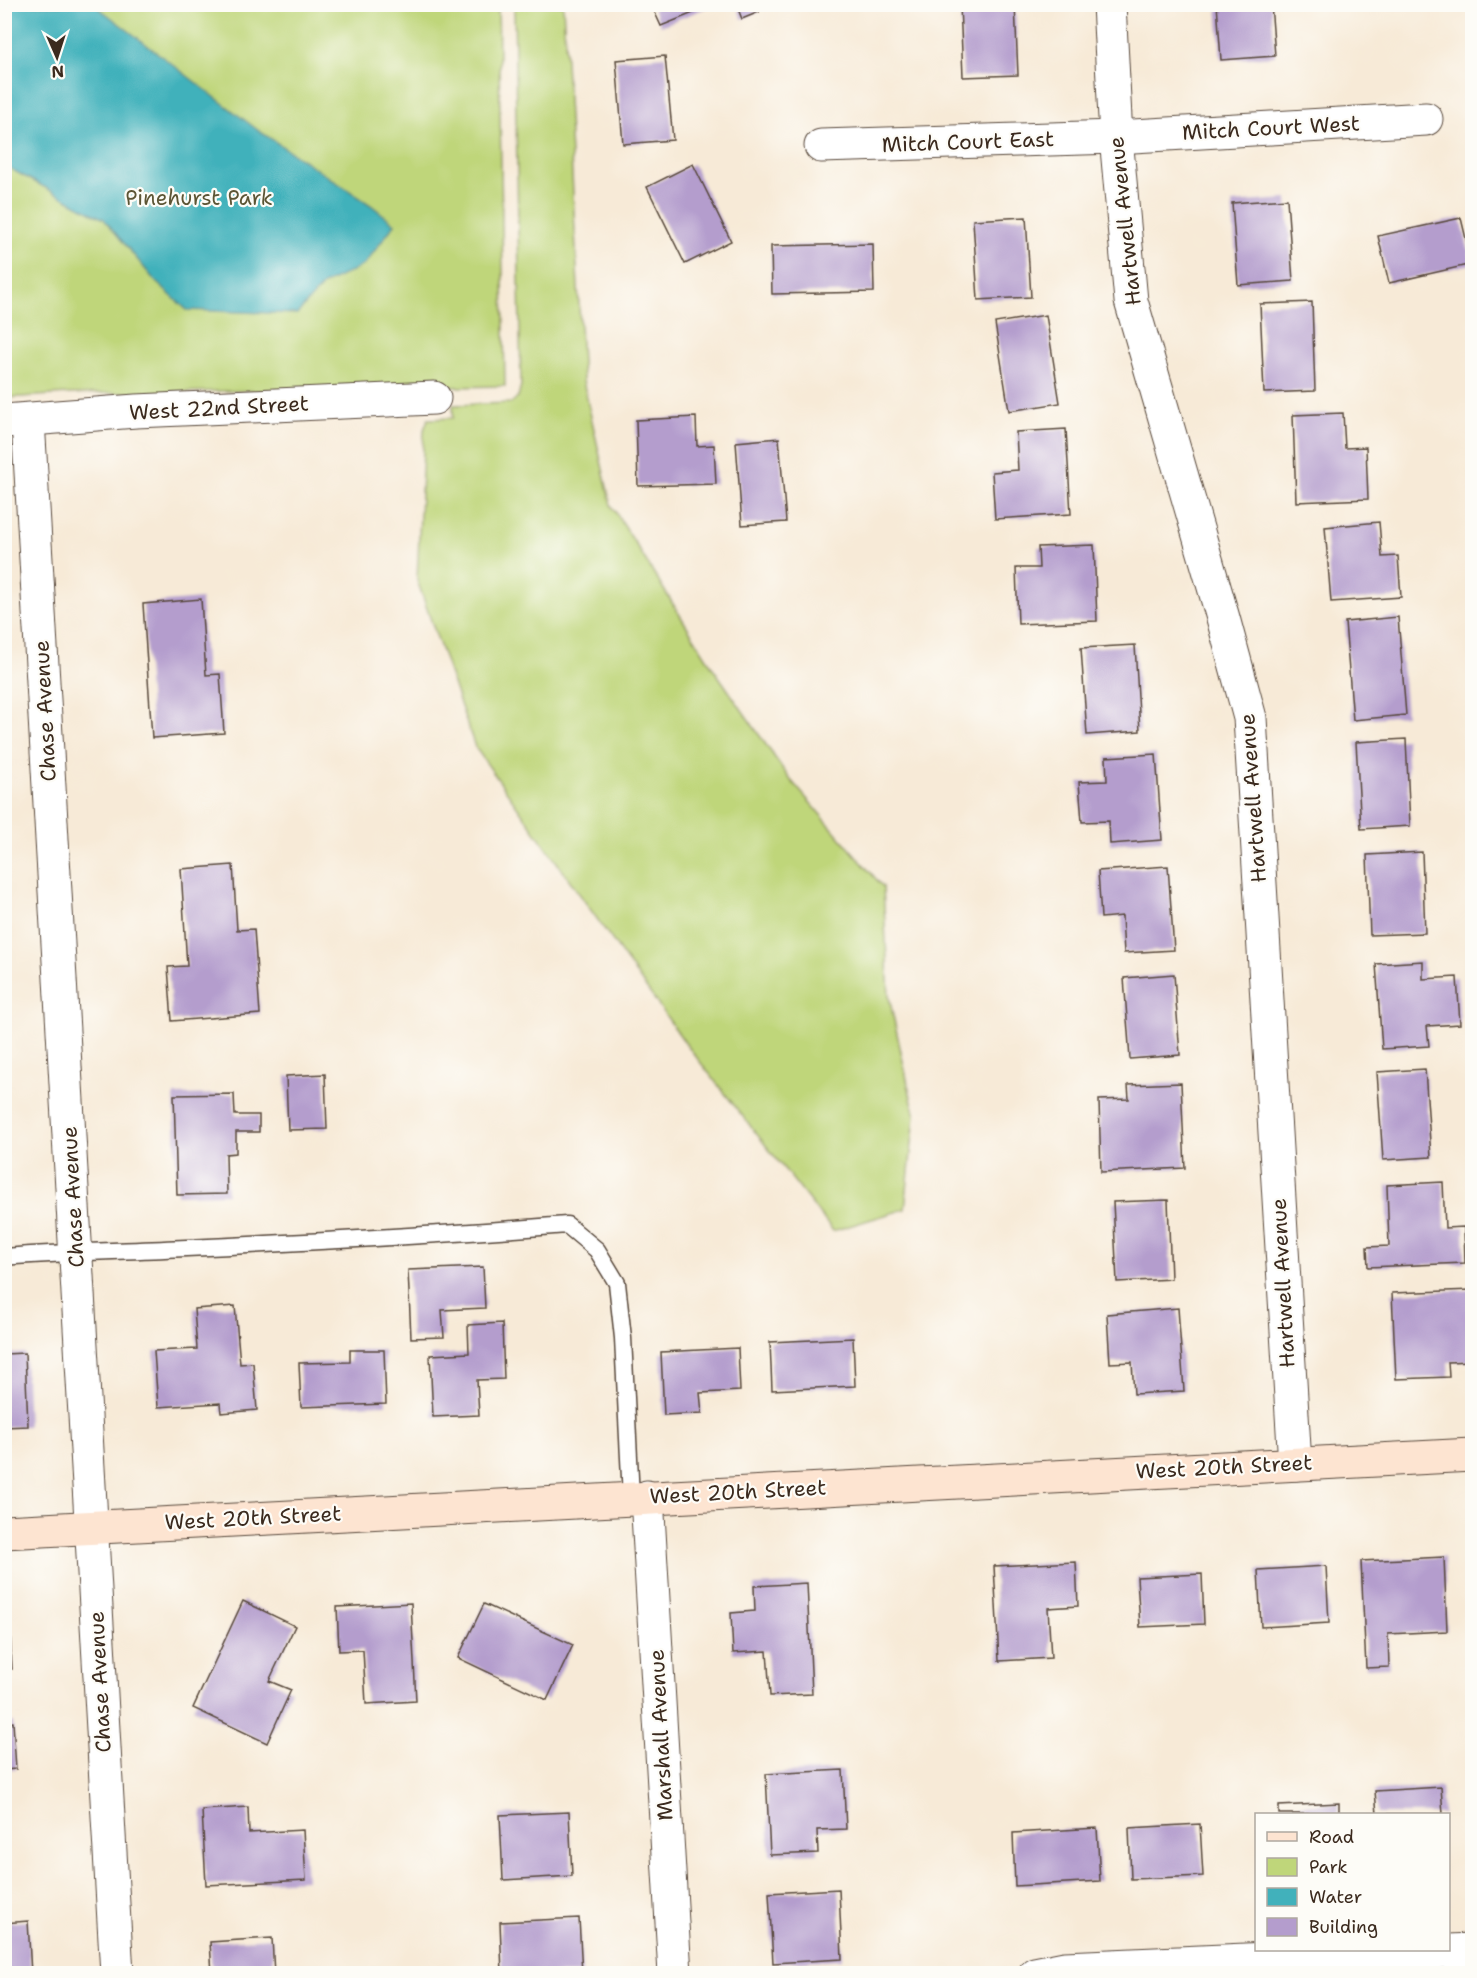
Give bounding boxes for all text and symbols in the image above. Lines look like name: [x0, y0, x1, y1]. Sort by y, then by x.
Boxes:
north arrow: [27, 27, 87, 87]
text: N: [51, 61, 65, 82]
street label: Mitch Court West: [1181, 109, 1361, 147]
street label: Mitch Court East: [881, 125, 1055, 159]
street label: Hartwell Avenue: [1102, 135, 1148, 307]
park label: Pinehurst Park: [125, 184, 273, 212]
street label: West 22nd Street: [128, 389, 310, 427]
street label: Chase Avenue: [27, 640, 63, 782]
street label: Hartwell Avenue: [1233, 712, 1273, 884]
street label: Chase Avenue: [55, 1126, 91, 1268]
street label: Hartwell Avenue: [1265, 1198, 1301, 1368]
street label: West 20th Street: [1135, 1448, 1313, 1486]
street label: West 20th Street: [649, 1473, 827, 1511]
street label: West 20th Street: [164, 1499, 342, 1537]
street label: Chase Avenue: [82, 1611, 118, 1753]
street label: Marshall Avenue: [643, 1649, 679, 1821]
legend: [1255, 1813, 1450, 1951]
text: Road: [1309, 1825, 1354, 1849]
text: Park: [1309, 1855, 1348, 1879]
text: Water: [1309, 1885, 1362, 1909]
text: Building: [1309, 1915, 1378, 1939]

